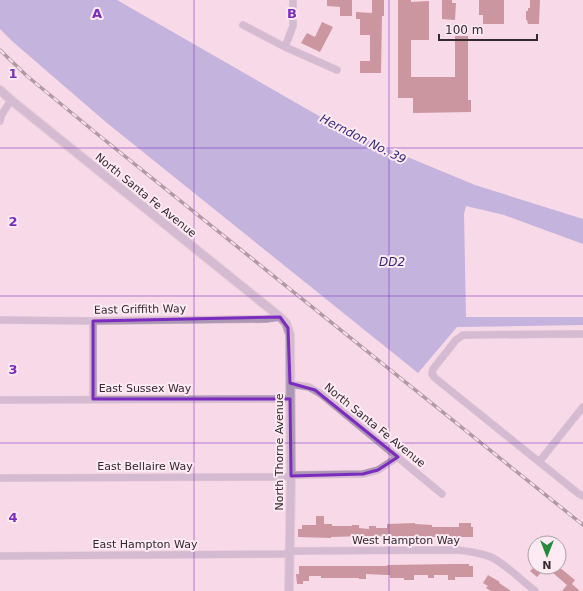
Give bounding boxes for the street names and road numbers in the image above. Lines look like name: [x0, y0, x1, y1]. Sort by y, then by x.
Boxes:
street label: North Santa Fe Avenue: [92, 151, 199, 240]
street label: East Griffith Way: [94, 302, 187, 317]
street label: North Santa Fe Avenue: [321, 381, 428, 470]
street label: East Sussex Way: [99, 382, 192, 395]
street label: North Thorne Avenue: [273, 393, 286, 511]
street label: East Bellaire Way: [97, 460, 193, 473]
street label: West Hampton Way: [352, 534, 461, 547]
street label: East Hampton Way: [93, 538, 198, 551]

